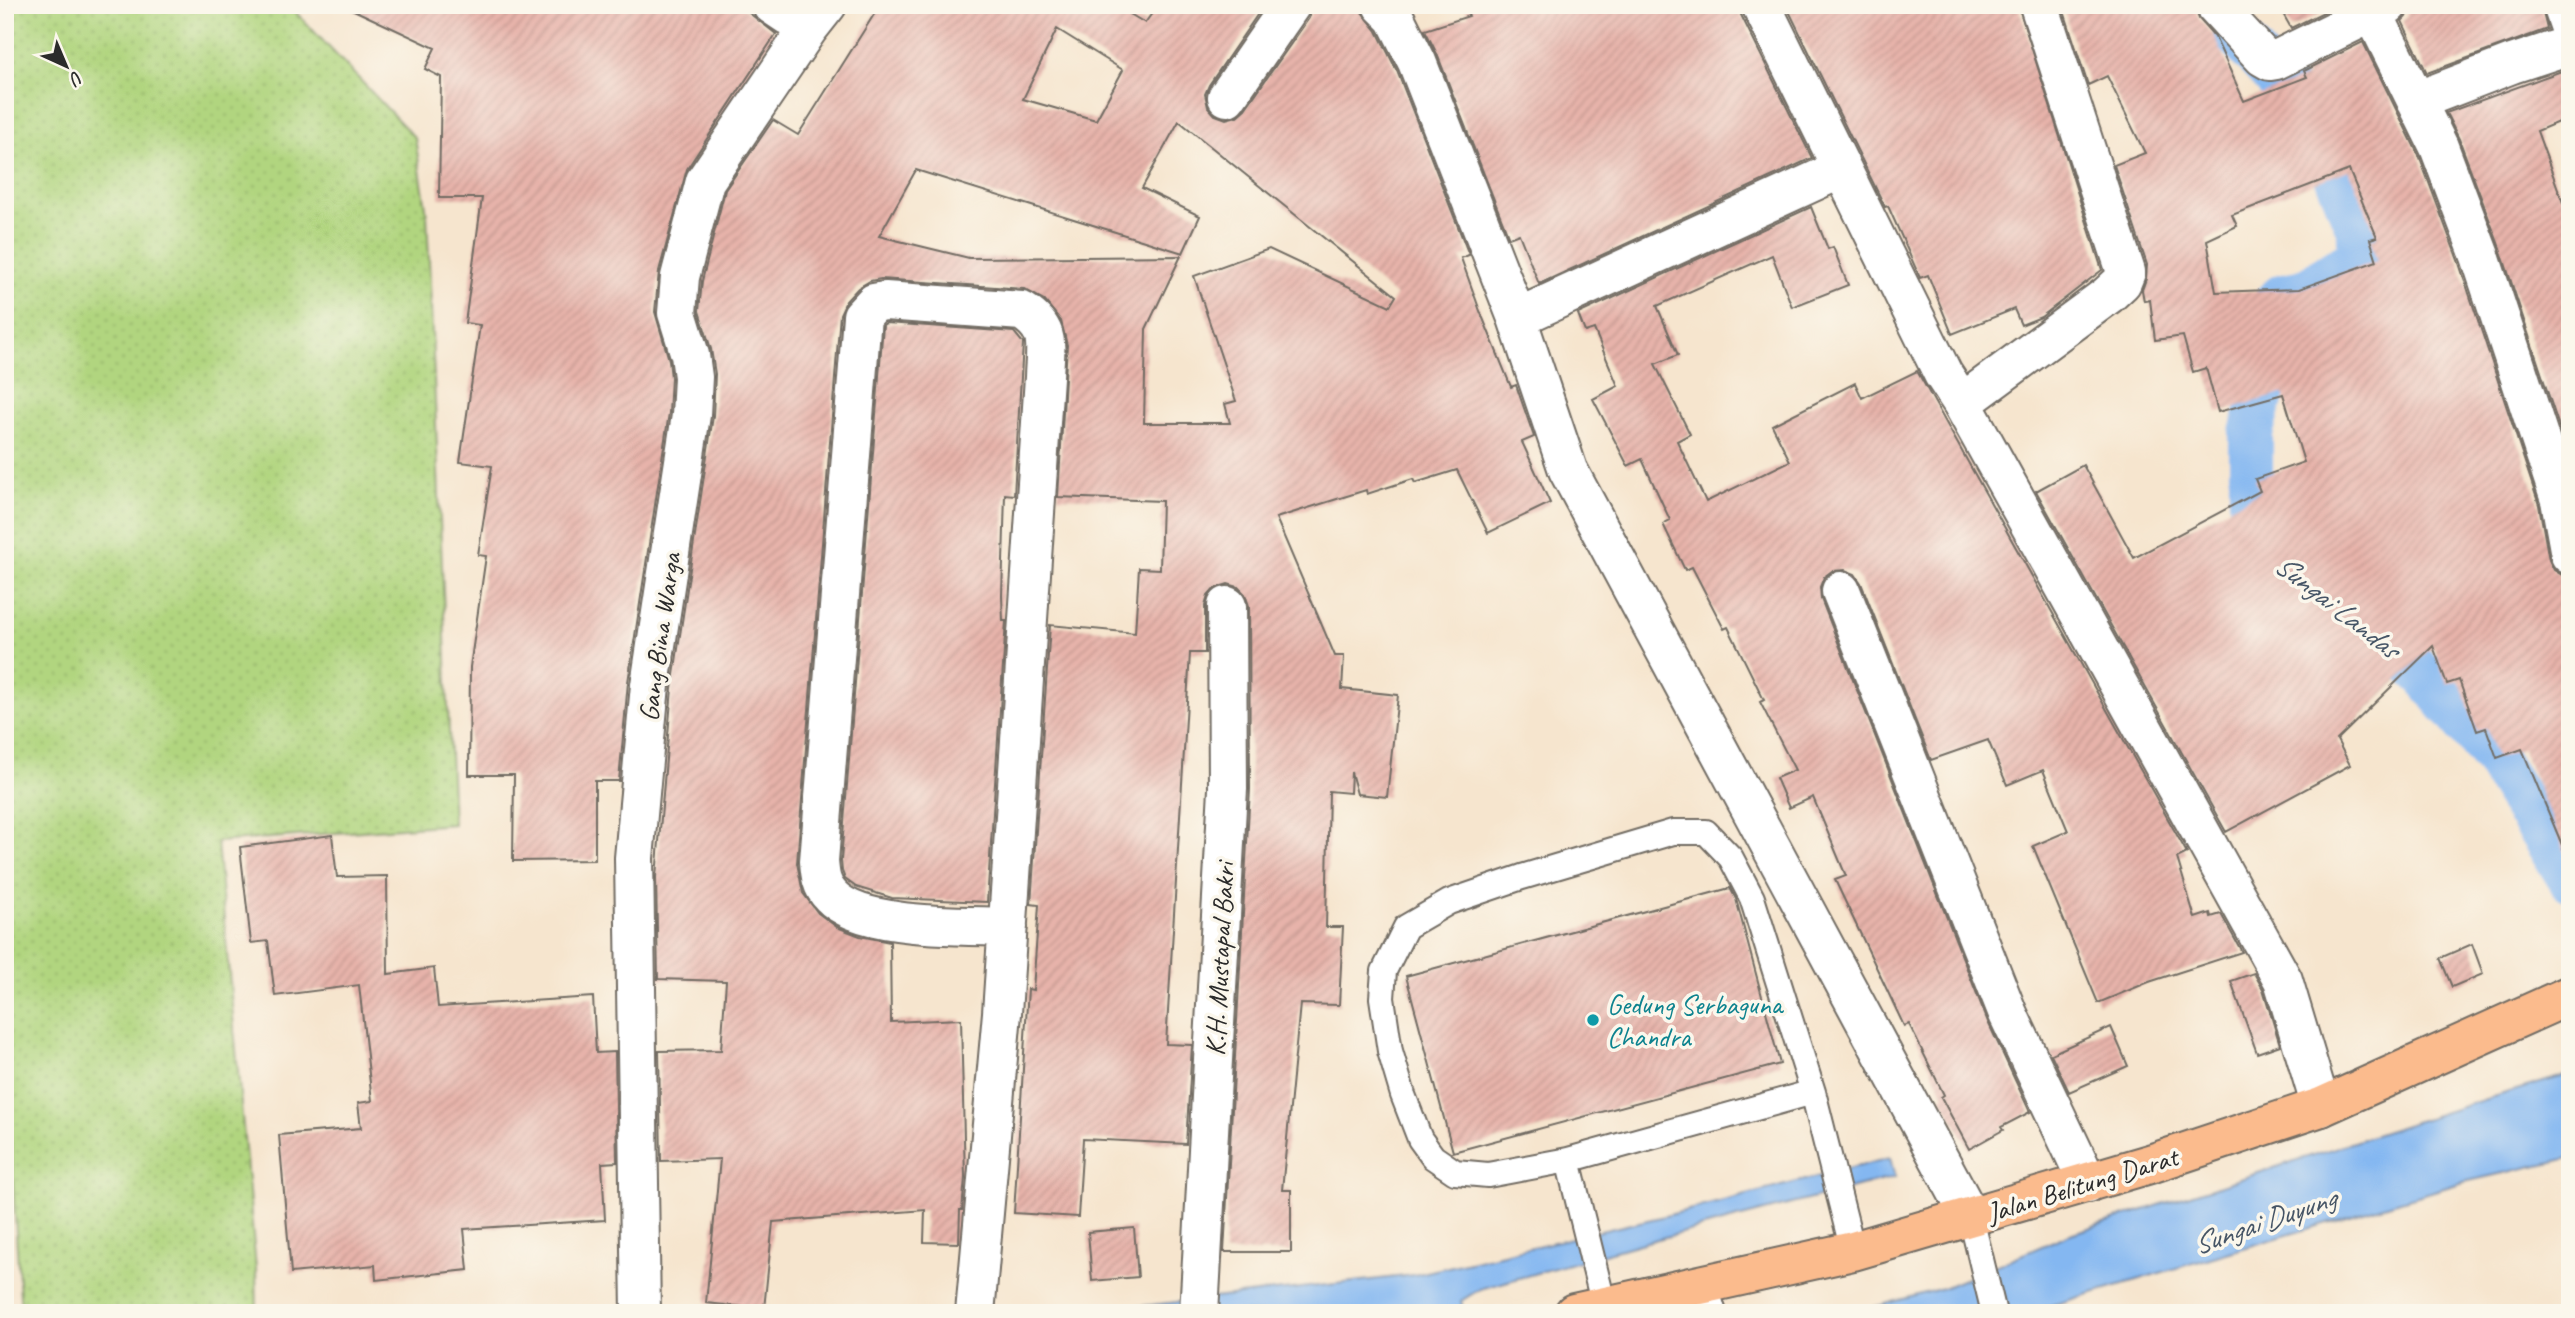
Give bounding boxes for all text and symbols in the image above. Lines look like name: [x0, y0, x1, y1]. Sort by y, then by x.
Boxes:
north arrow: [32, 32, 102, 102]
text: U: [63, 66, 89, 92]
water label: Sungai Landas: [2267, 546, 2411, 669]
street label: Gang Bina Warga: [630, 549, 689, 723]
street label: K.H. Mustapal Bakri: [1197, 858, 1242, 1057]
place label: Gedung Serbaguna Chandra: [1607, 987, 1785, 1054]
marker: Gedung Serbaguna Chandra: [1585, 1012, 1601, 1028]
street label: Jalan Belitung Darat: [1981, 1138, 2184, 1231]
water label: Sungai Duyung: [2188, 1178, 2344, 1263]

